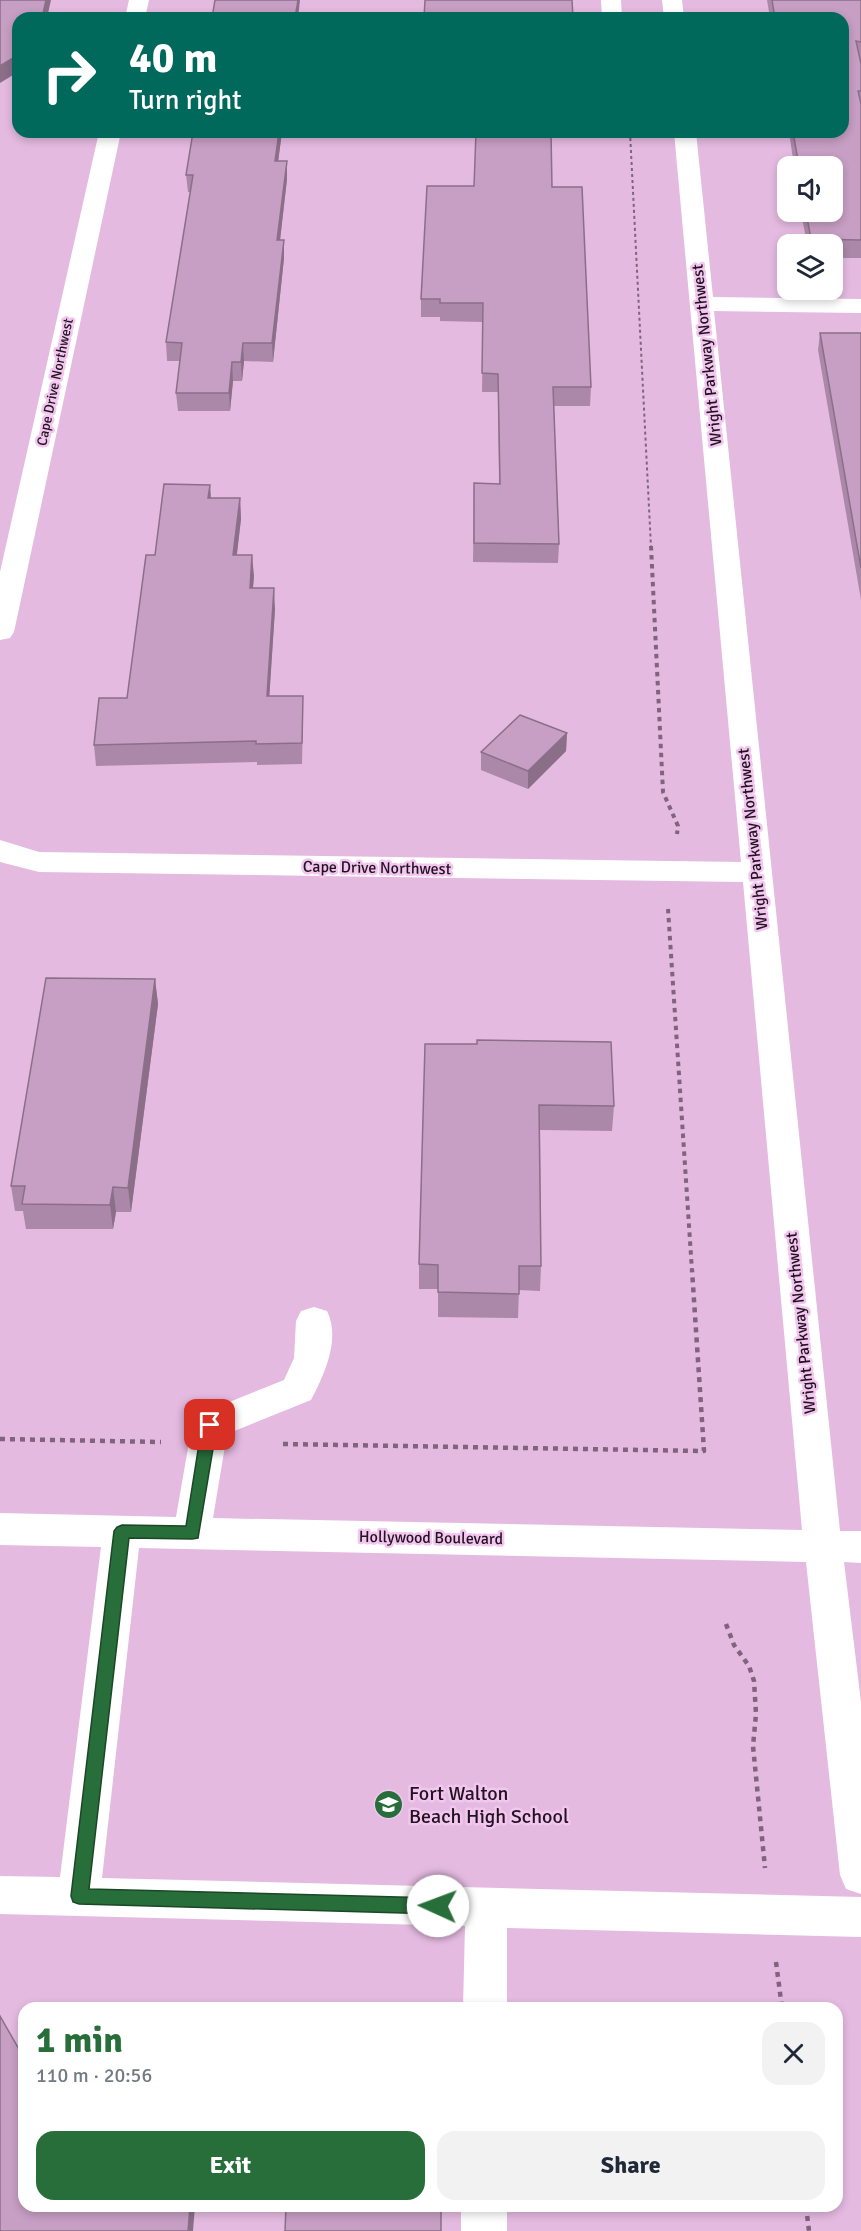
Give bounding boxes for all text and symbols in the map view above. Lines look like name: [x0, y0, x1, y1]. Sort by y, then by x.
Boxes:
text: 40 m: [129, 33, 218, 84]
icon: right: [30, 36, 108, 114]
text: Turn right: [129, 84, 242, 117]
map controls: [777, 156, 843, 300]
button: sound: [777, 156, 843, 222]
button: layers: [777, 234, 843, 300]
street label: Wright Parkway Northwest: [687, 263, 726, 447]
street label: Cape Drive Northwest: [33, 317, 77, 447]
street label: Wright Parkway Northwest: [733, 747, 772, 931]
street label: Cape Drive Northwest: [303, 857, 452, 879]
street label: Wright Parkway Northwest: [781, 1231, 820, 1415]
pin: [184, 1399, 235, 1450]
icon: arrive: [193, 1408, 226, 1441]
street label: Hollywood Boulevard: [359, 1527, 503, 1549]
place label: Fort Walton Beach High School: [409, 1781, 569, 1829]
school or university icon: Fort Walton Beach High School: [372, 1789, 404, 1821]
position arrow: [406, 1874, 470, 1938]
text: 1 min: [36, 2018, 123, 2063]
button: close: [762, 2022, 825, 2085]
text: 110 m · 20:56: [36, 2063, 152, 2088]
button: Exit: [36, 2131, 425, 2200]
button: Share: [437, 2131, 825, 2200]

